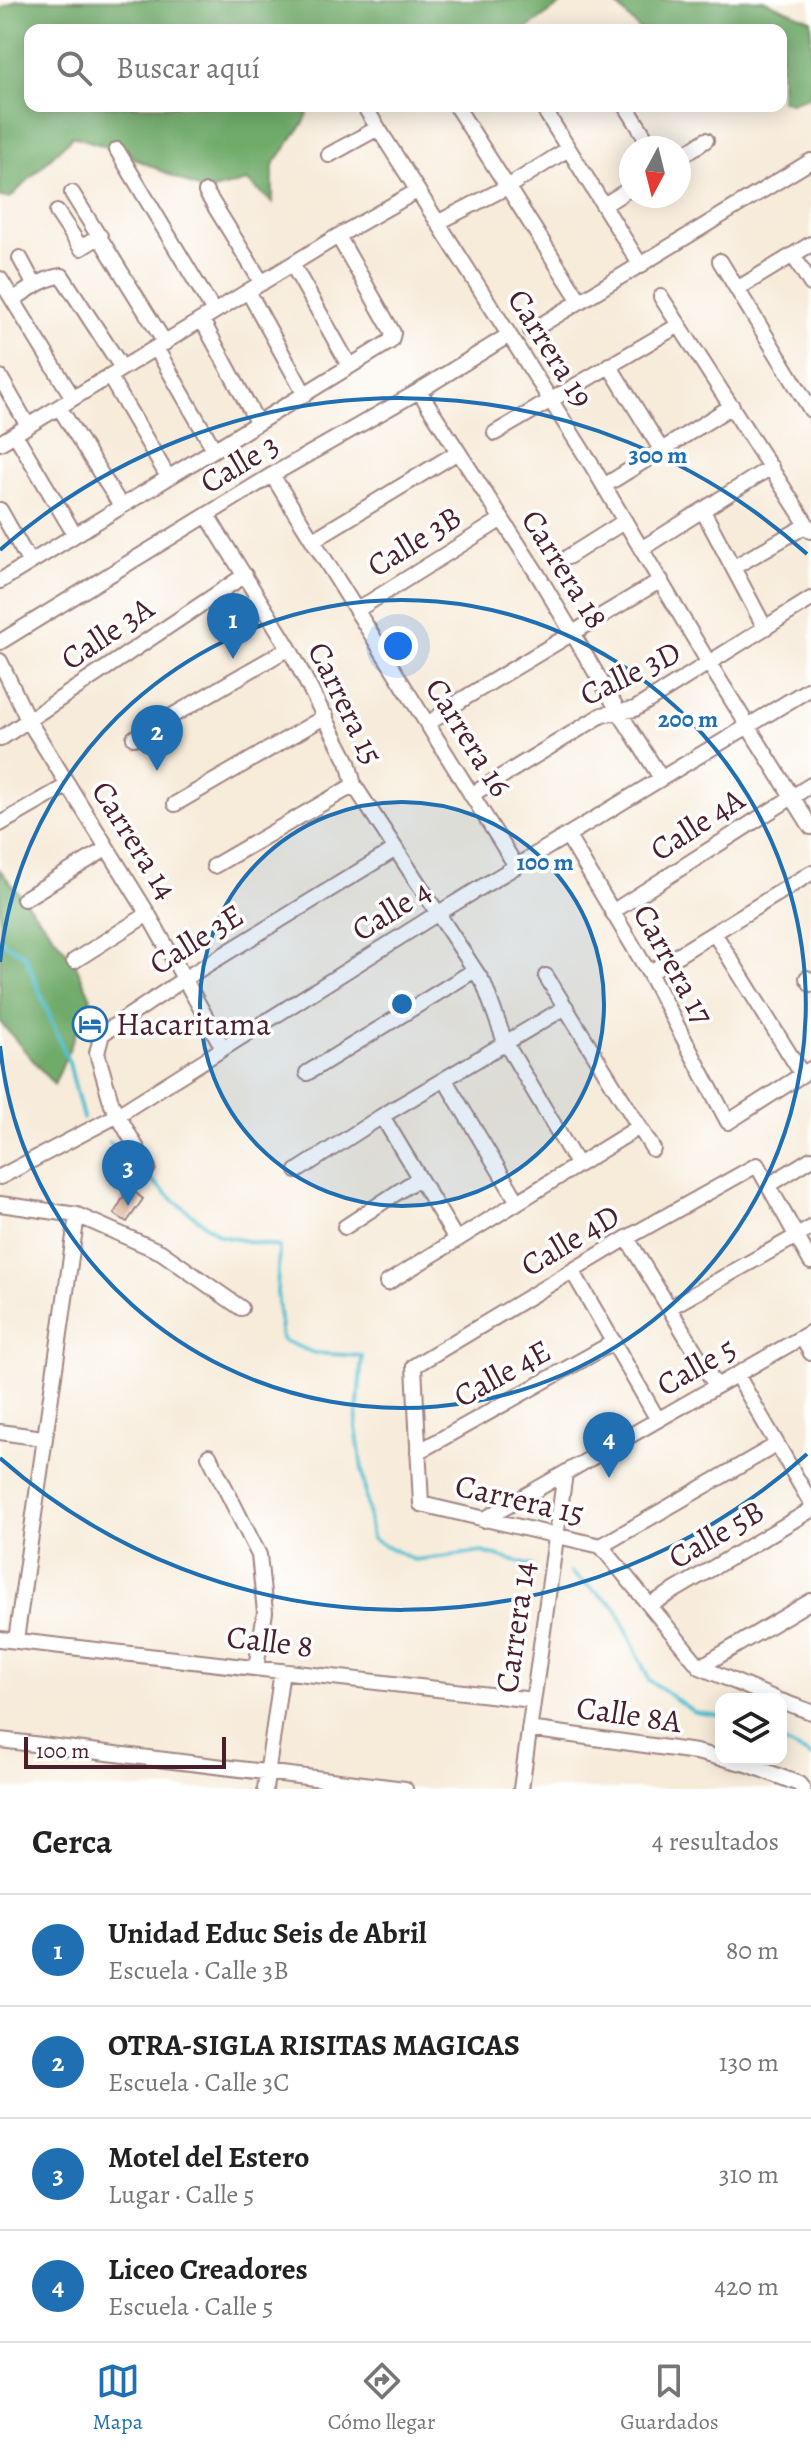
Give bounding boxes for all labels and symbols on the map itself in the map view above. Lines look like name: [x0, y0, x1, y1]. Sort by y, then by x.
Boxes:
north arrow: [619, 136, 691, 208]
street label: Carrera 19: [497, 280, 605, 416]
street label: Calle 3: [191, 422, 287, 504]
text: 300 m: [629, 439, 687, 471]
street label: Calle 3B: [358, 495, 470, 587]
street label: Carrera 18: [511, 501, 619, 637]
street label: Calle 3A: [52, 585, 163, 680]
pin: 1: [207, 593, 259, 659]
your location: [378, 626, 418, 666]
street label: Calle 3D: [572, 630, 688, 716]
street label: Carrera 15: [297, 634, 395, 772]
street label: Carrera 16: [415, 669, 523, 805]
text: 200 m: [658, 703, 718, 735]
pin: 2: [131, 705, 183, 771]
street label: Carrera 14: [81, 772, 189, 908]
street label: Calle 4A: [641, 776, 754, 871]
text: 100 m: [516, 846, 574, 878]
street label: Calle 4: [343, 869, 439, 951]
street label: Calle 3E: [140, 893, 252, 985]
street label: Carrera 17: [623, 896, 725, 1032]
centre of rings: [388, 990, 416, 1018]
place label: Hacaritama: [116, 1002, 271, 1046]
hotel icon: Hacaritama: [71, 1005, 109, 1043]
pin: 3: [102, 1140, 154, 1206]
street label: Calle 4D: [512, 1193, 628, 1287]
street label: Calle 5: [648, 1326, 744, 1406]
street label: Calle 4E: [446, 1328, 558, 1418]
pin: 4: [583, 1412, 635, 1478]
street label: Carrera 15: [451, 1463, 589, 1535]
street label: Calle 5B: [660, 1489, 772, 1579]
street label: Carrera 14: [484, 1559, 546, 1695]
street label: Calle 8: [224, 1614, 316, 1668]
street label: Calle 8A: [574, 1685, 686, 1743]
scale bar: [24, 1733, 226, 1769]

